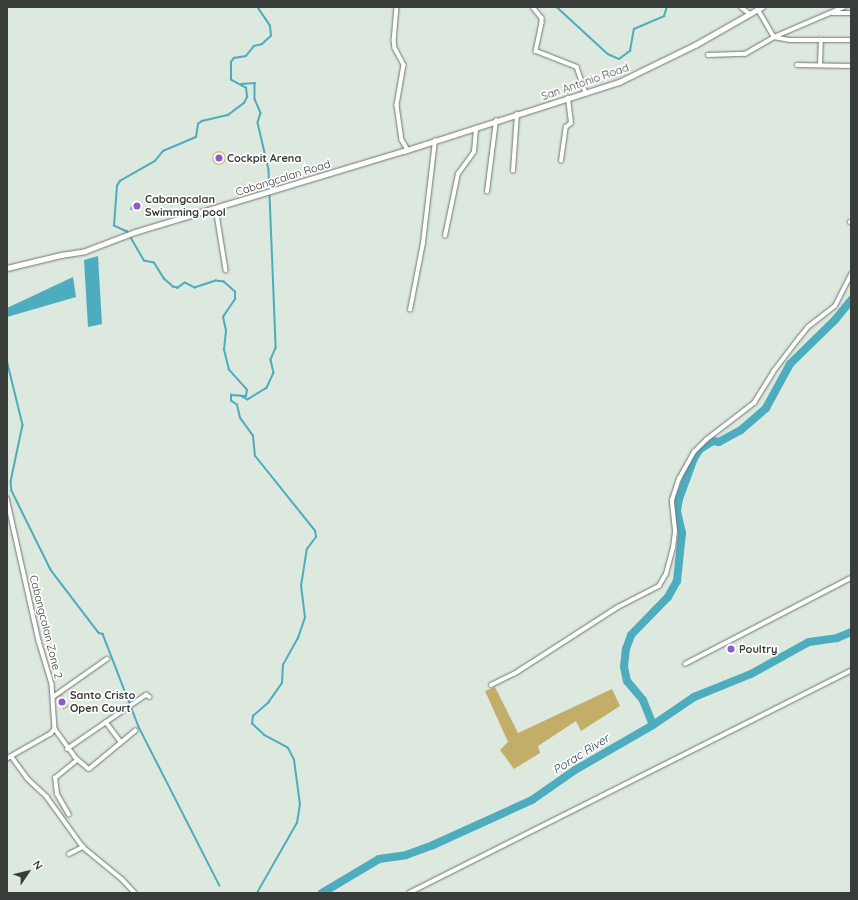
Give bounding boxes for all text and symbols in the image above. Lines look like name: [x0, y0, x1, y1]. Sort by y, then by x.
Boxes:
street label: San Antonio Road: [540, 61, 630, 103]
place label: Cockpit Arena: [227, 151, 301, 165]
marker: Cockpit Arena: [214, 153, 224, 163]
street label: Cabangcalan Road: [234, 157, 332, 199]
place label: Cabangcalan Swimming pool: [145, 193, 226, 219]
marker: Cabangcalan Swimming pool: [132, 201, 142, 211]
street label: Cabangcalan Zone 2: [27, 574, 65, 680]
place label: Poultry: [739, 642, 778, 656]
marker: Poultry: [726, 644, 736, 654]
place label: Santo Cristo Open Court: [70, 689, 135, 715]
marker: Santo Cristo Open Court: [57, 697, 67, 707]
water label: Porac River: [550, 731, 612, 777]
north arrow: [8, 852, 48, 892]
text: N: [30, 858, 46, 872]

